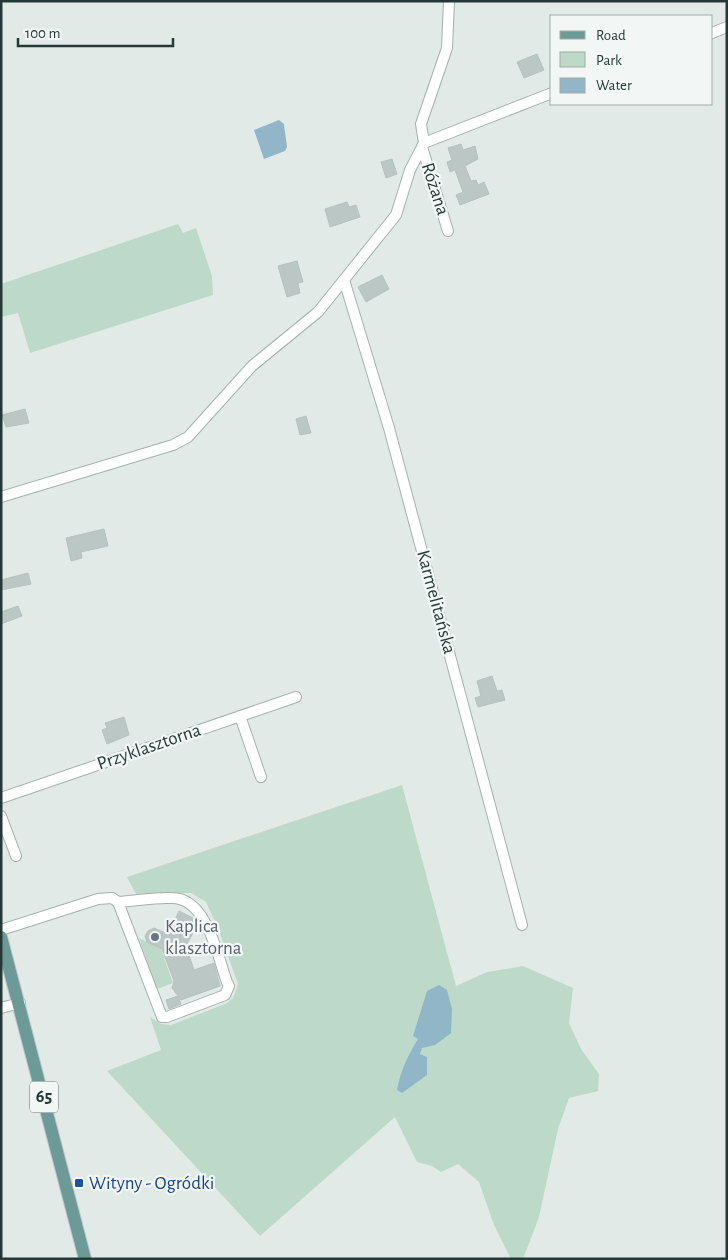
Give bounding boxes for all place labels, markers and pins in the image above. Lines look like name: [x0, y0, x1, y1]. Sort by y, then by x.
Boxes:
place label: Kaplica klasztorna: [165, 917, 242, 958]
marker: Kaplica klasztorna: [149, 931, 161, 943]
place label: Wityny - Ogródki: [89, 1174, 214, 1193]
marker: Wityny - Ogródki: [73, 1177, 85, 1189]

